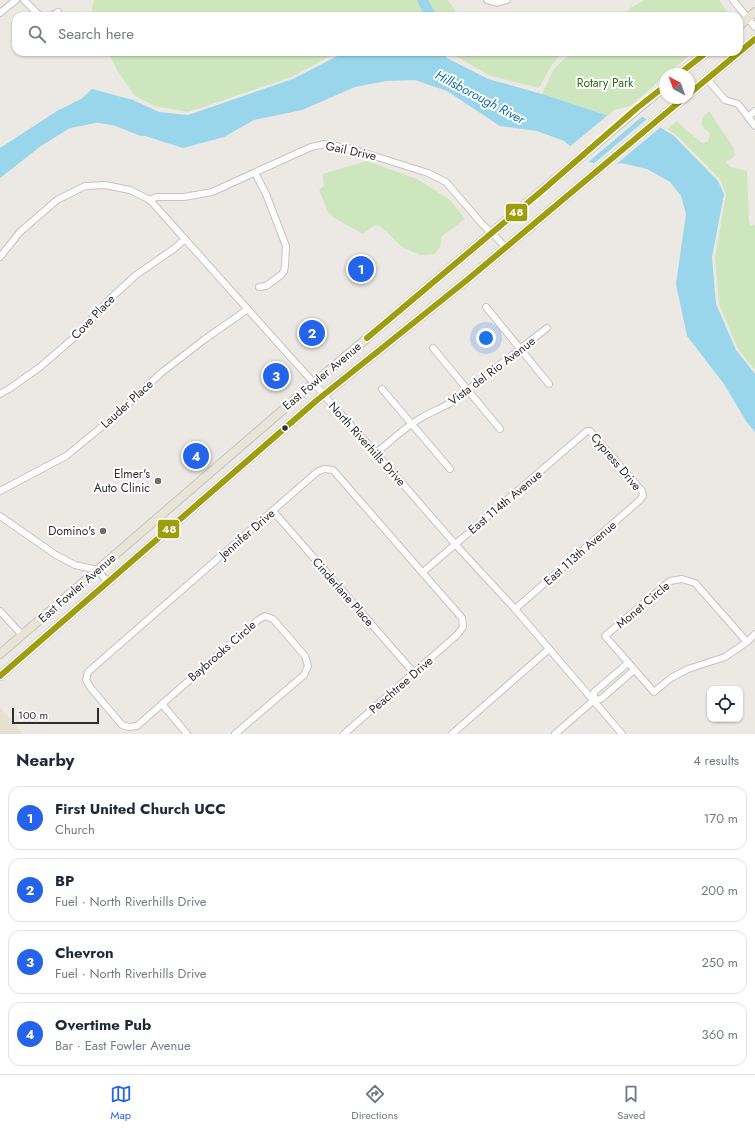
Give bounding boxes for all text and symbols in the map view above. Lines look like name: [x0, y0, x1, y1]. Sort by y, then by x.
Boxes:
search box: [12, 12, 743, 56]
icon: search: [26, 23, 48, 45]
text: Search here: [58, 23, 134, 45]
water label: Hillsborough River: [432, 65, 529, 129]
north arrow: [659, 68, 695, 104]
park label: Rotary Park: [577, 74, 634, 92]
street label: Gail Drive: [324, 137, 378, 165]
line badge: 48: [505, 203, 528, 222]
text: 48: [509, 204, 523, 220]
pin: 1: [348, 254, 374, 284]
street label: Cove Place: [67, 290, 119, 344]
pin: 2: [299, 318, 325, 348]
your location: [476, 328, 496, 348]
street label: Vista del Rio Avenue: [445, 332, 539, 410]
street label: East Fowler Avenue: [279, 338, 365, 414]
pin: 3: [263, 361, 289, 391]
street label: Lauder Place: [97, 375, 157, 433]
street label: North Riverhills Drive: [324, 398, 410, 490]
unlabelled marker: [280, 423, 290, 433]
street label: Cypress Drive: [586, 429, 646, 495]
pin: 4: [183, 441, 209, 471]
place label: Elmer's Auto Clinic: [94, 465, 150, 497]
street label: East 114th Avenue: [464, 466, 546, 538]
marker: Elmer's Auto Clinic: [153, 476, 163, 486]
street label: Jennifer Drive: [214, 505, 279, 565]
street label: East 113th Avenue: [540, 516, 620, 590]
line badge: 48: [157, 519, 180, 539]
text: 48: [162, 521, 176, 537]
place label: Domino's: [48, 522, 95, 540]
marker: Domino's: [98, 526, 108, 536]
street label: East Fowler Avenue: [34, 549, 120, 627]
street label: Cinderlane Place: [308, 553, 378, 631]
street label: Monet Circle: [612, 577, 674, 633]
street label: Baybrooks Circle: [184, 616, 260, 686]
street label: Peachtree Drive: [365, 652, 437, 718]
map controls: [707, 686, 743, 722]
button: locate: [707, 686, 743, 722]
scale bar: [12, 706, 99, 725]
text: 100 m: [18, 707, 48, 723]
text: Nearby: [16, 748, 74, 772]
text: 4 results: [693, 751, 739, 770]
text: First United Church UCC: [55, 798, 226, 820]
text: 1: [27, 809, 33, 828]
text: 170 m: [703, 809, 738, 828]
text: Church: [55, 820, 95, 839]
text: BP: [55, 870, 74, 892]
text: 2: [26, 881, 34, 900]
text: 200 m: [701, 881, 738, 900]
text: Fuel · North Riverhills Drive: [55, 892, 207, 911]
text: Chevron: [55, 942, 114, 964]
text: 3: [26, 953, 34, 972]
text: 250 m: [701, 953, 738, 972]
text: Fuel · North Riverhills Drive: [55, 964, 207, 983]
text: Overtime Pub: [55, 1014, 151, 1036]
text: 4: [25, 1025, 35, 1044]
text: 360 m: [702, 1025, 738, 1044]
text: Bar · East Fowler Avenue: [55, 1036, 191, 1055]
tab: Map: [110, 1083, 132, 1123]
tab: Directions: [351, 1083, 398, 1123]
tab: Saved: [617, 1083, 645, 1123]

